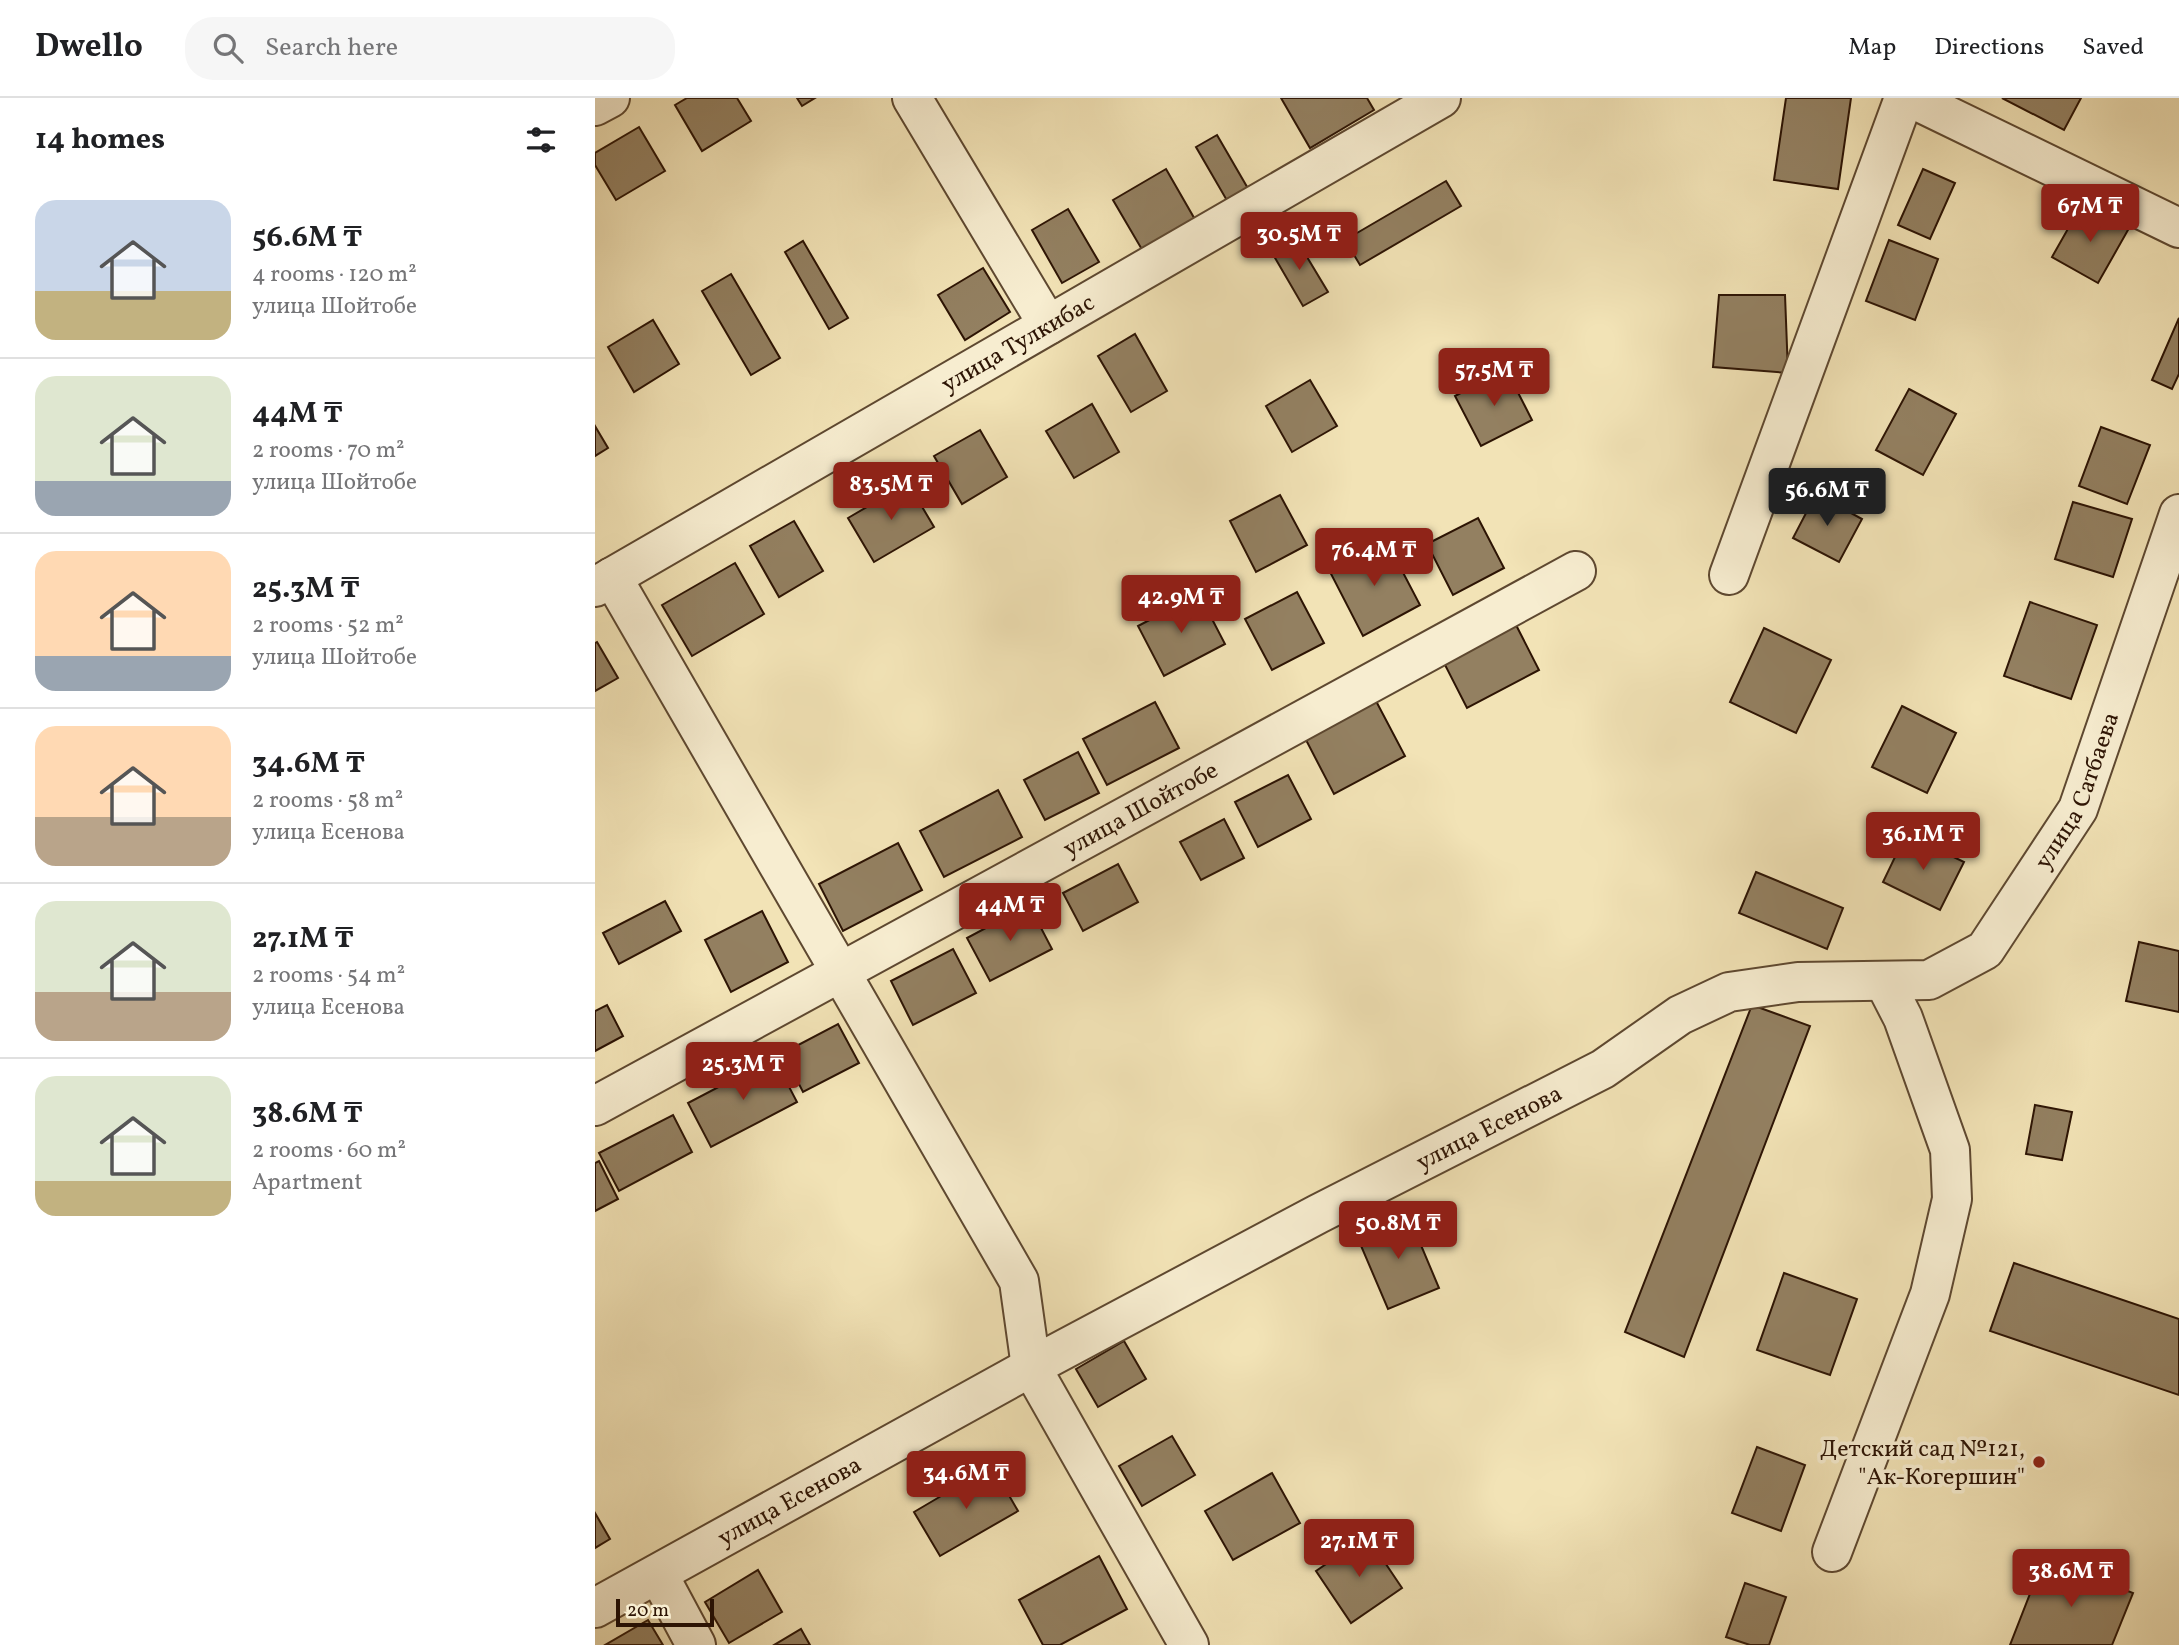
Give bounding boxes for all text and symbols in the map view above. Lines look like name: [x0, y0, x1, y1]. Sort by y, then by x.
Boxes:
search box: [185, 17, 675, 80]
text: Dwello: [35, 25, 143, 71]
icon: search: [209, 29, 247, 67]
text: Search here: [265, 30, 398, 66]
text: Map: [1848, 31, 1896, 65]
text: Directions: [1934, 31, 2044, 65]
text: Saved: [2082, 31, 2144, 65]
text: 14 homes: [35, 119, 165, 161]
icon: filters: [522, 121, 560, 159]
pin: 67M ₸: [2041, 184, 2139, 244]
text: 67M ₸: [2057, 191, 2123, 223]
pin: 30.5M ₸: [1234, 212, 1364, 272]
text: 56.6M ₸: [252, 217, 363, 259]
text: 30.5M ₸: [1257, 219, 1341, 251]
icon: home: [91, 228, 175, 312]
text: 4 rooms · 120 m²: [252, 259, 417, 291]
street label: улица Тулкибас: [936, 287, 1101, 402]
text: улица Шойтобе: [252, 291, 417, 323]
pin: 57.5M ₸: [1429, 348, 1559, 408]
text: 57.5M ₸: [1454, 355, 1534, 387]
text: 44M ₸: [252, 393, 343, 435]
icon: home: [91, 404, 175, 488]
text: 2 rooms · 70 m²: [252, 435, 405, 467]
pin: 83.5M ₸: [826, 462, 956, 522]
text: улица Шойтобе: [252, 467, 417, 499]
pin: 56.6M ₸: [1762, 468, 1892, 528]
text: 83.5M ₸: [849, 469, 933, 501]
text: 56.6M ₸: [1785, 475, 1869, 507]
pin: 76.4M ₸: [1309, 528, 1439, 588]
text: 76.4M ₸: [1331, 535, 1417, 567]
text: 25.3M ₸: [252, 568, 360, 610]
pin: 42.9M ₸: [1116, 575, 1246, 635]
icon: home: [91, 579, 175, 663]
text: 42.9M ₸: [1137, 582, 1225, 614]
text: 2 rooms · 52 m²: [252, 610, 404, 642]
text: улица Шойтобе: [252, 642, 417, 674]
street label: улица Сатбаева: [2028, 708, 2129, 877]
text: 34.6M ₸: [252, 743, 365, 785]
icon: home: [91, 754, 175, 838]
street label: улица Шойтобе: [1057, 754, 1225, 867]
text: 2 rooms · 58 m²: [252, 785, 403, 817]
pin: 36.1M ₸: [1858, 812, 1988, 872]
text: улица Есенова: [252, 817, 405, 849]
text: 36.1M ₸: [1882, 819, 1964, 851]
pin: 44M ₸: [961, 884, 1059, 943]
text: 44M ₸: [975, 890, 1045, 922]
text: 27.1M ₸: [252, 918, 354, 960]
icon: home: [91, 929, 175, 1013]
text: 2 rooms · 54 m²: [252, 960, 405, 992]
text: улица Есенова: [252, 992, 405, 1024]
pin: 25.3M ₸: [678, 1042, 808, 1102]
text: 25.3M ₸: [702, 1049, 784, 1081]
street label: улица Есенова: [1411, 1078, 1569, 1180]
text: 38.6M ₸: [252, 1093, 363, 1135]
icon: home: [91, 1104, 175, 1188]
text: 2 rooms · 60 m²: [252, 1135, 406, 1167]
text: Apartment: [252, 1167, 363, 1199]
pin: 50.8M ₸: [1333, 1202, 1463, 1261]
text: 50.8M ₸: [1355, 1208, 1441, 1240]
place label: Детский сад №121, "Ак-Когершин": [1820, 1433, 2025, 1495]
street label: улица Есенова: [712, 1449, 868, 1556]
pin: 34.6M ₸: [901, 1452, 1031, 1511]
marker: Детский сад №121, "Ак-Когершин": [2031, 1454, 2047, 1470]
text: 34.6M ₸: [923, 1458, 1009, 1490]
pin: 27.1M ₸: [1294, 1520, 1424, 1579]
text: 27.1M ₸: [1320, 1526, 1398, 1558]
pin: 38.6M ₸: [2006, 1550, 2136, 1609]
text: 38.6M ₸: [2029, 1556, 2113, 1588]
scale bar: [616, 1596, 714, 1628]
text: 20 m: [627, 1598, 669, 1624]

